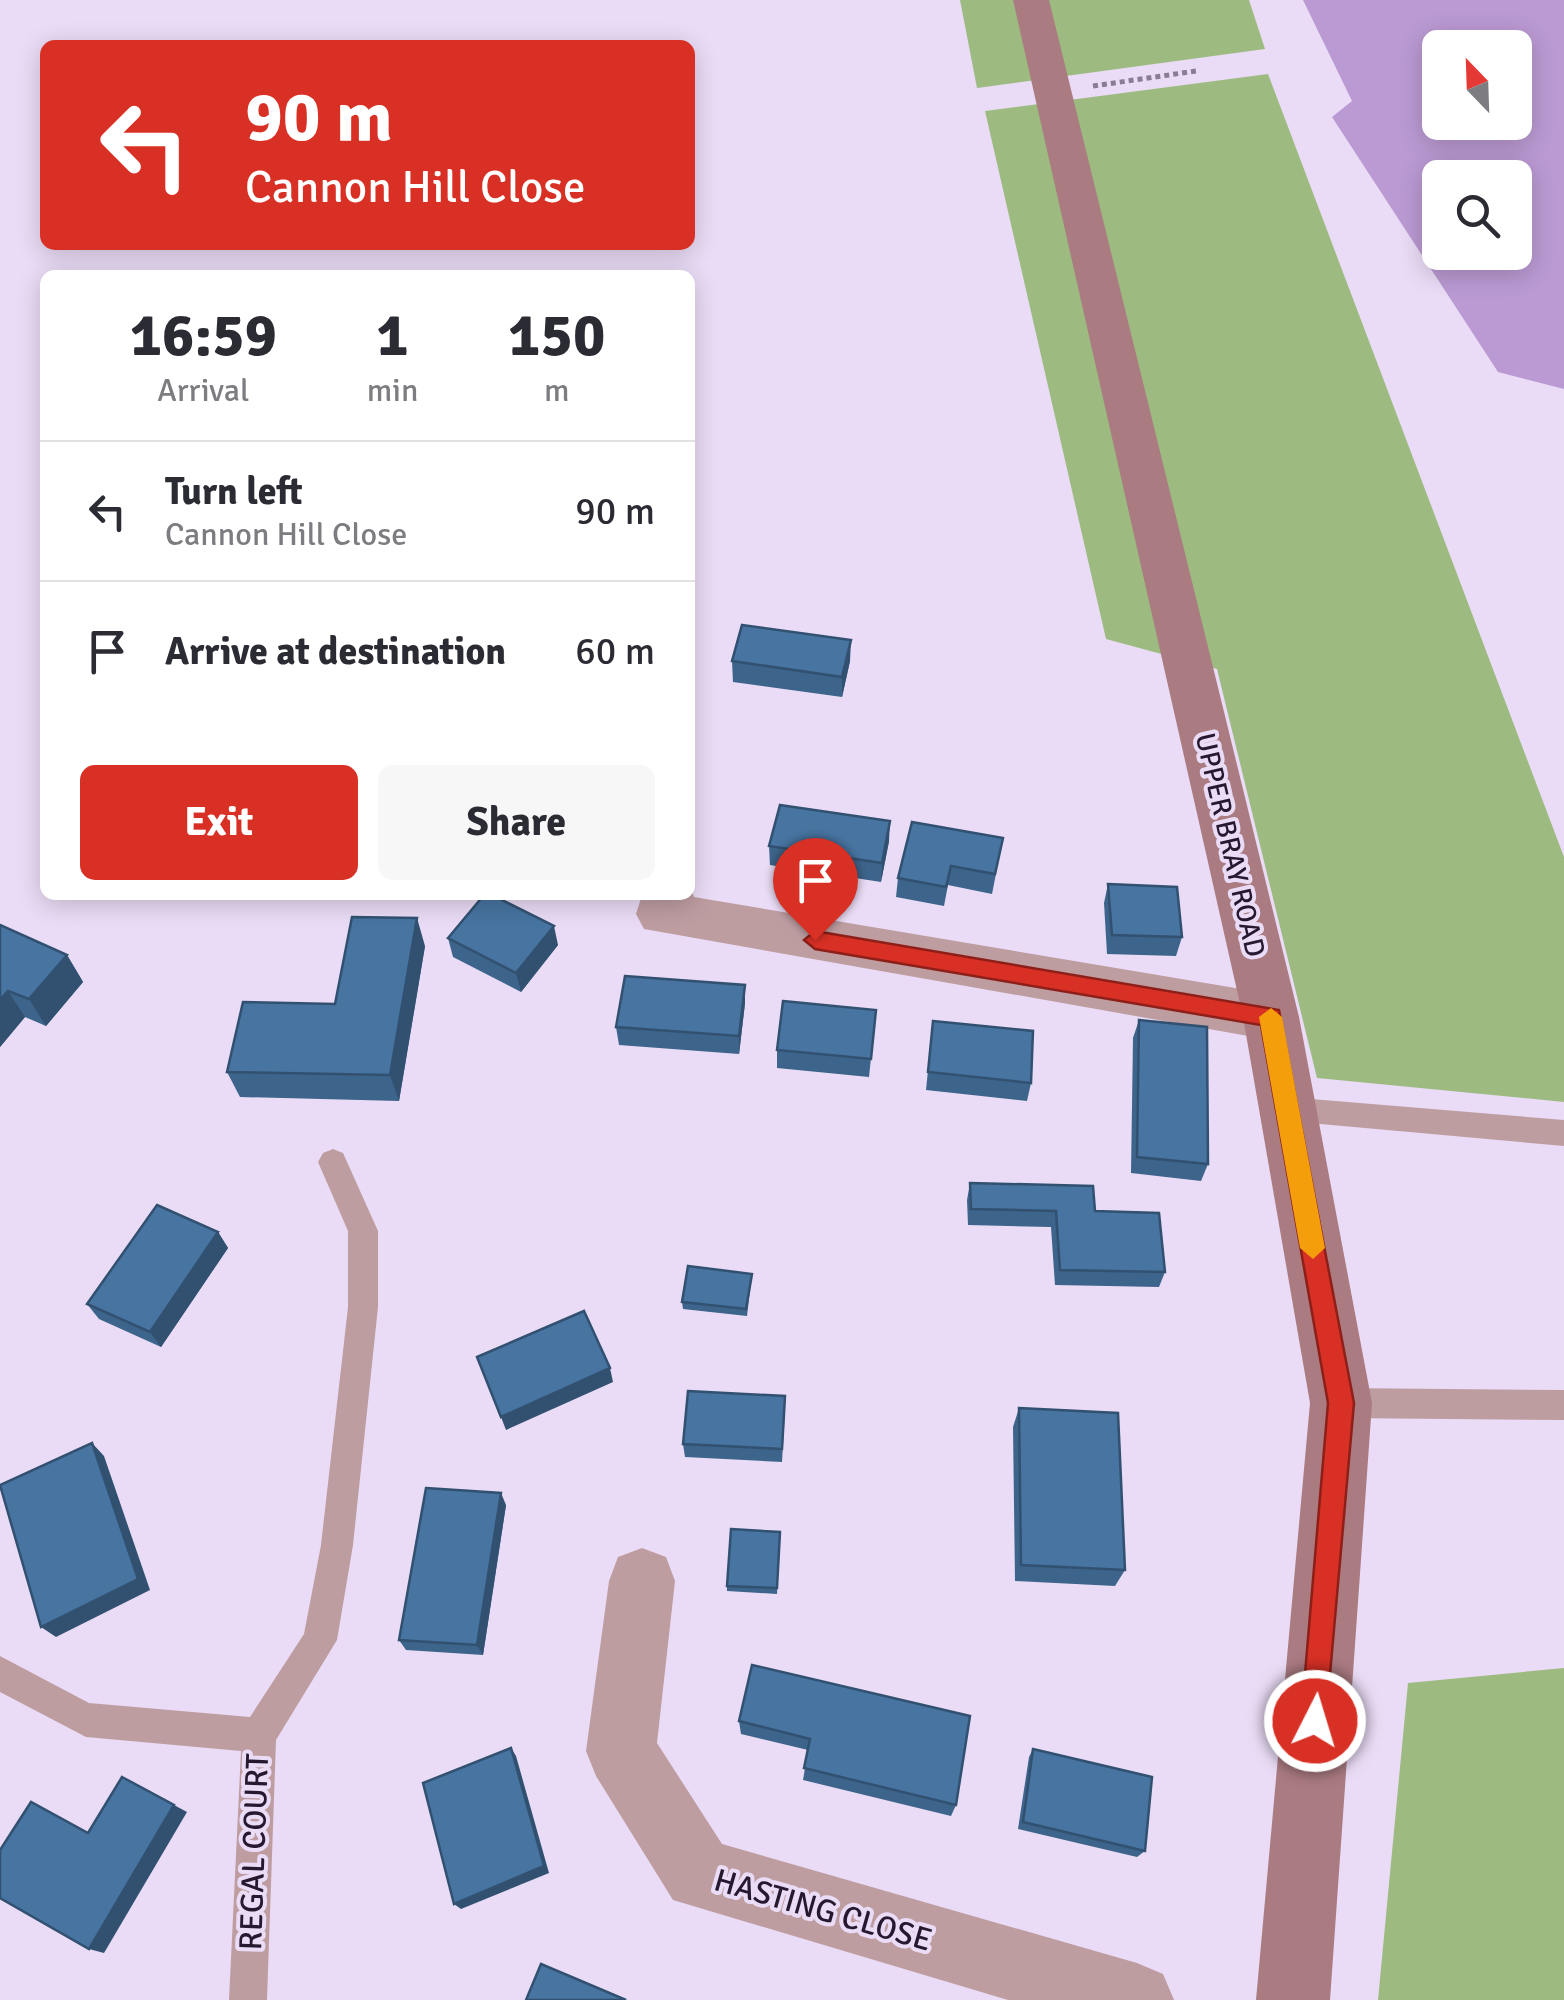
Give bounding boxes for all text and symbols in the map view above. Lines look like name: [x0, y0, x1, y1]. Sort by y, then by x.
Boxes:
north arrow: [1422, 30, 1532, 140]
map controls: [1422, 30, 1532, 270]
text: 90 m: [245, 74, 393, 160]
icon: left: [80, 80, 210, 210]
text: Cannon Hill Close: [245, 160, 586, 215]
button: search: [1422, 160, 1532, 270]
text: 16:59: [130, 299, 277, 373]
text: 1: [376, 299, 409, 373]
text: 150: [508, 299, 605, 373]
text: Arrival: [157, 371, 249, 410]
text: min: [367, 371, 418, 410]
text: m: [544, 371, 569, 410]
text: Turn left: [165, 468, 303, 515]
icon: left: [80, 484, 135, 539]
text: 90 m: [575, 488, 655, 535]
text: Cannon Hill Close: [165, 515, 407, 554]
icon: arrive: [80, 624, 135, 679]
text: Arrive at destination: [165, 628, 506, 675]
text: 60 m: [575, 628, 655, 675]
street label: UPPER BRAY ROAD: [1188, 730, 1272, 960]
button: Exit: [80, 765, 358, 880]
button: Share: [378, 765, 655, 880]
pin: [773, 838, 858, 941]
icon: arrive: [788, 853, 843, 908]
position arrow: [1263, 1669, 1367, 1773]
street label: REGAL COURT: [231, 1753, 277, 1951]
street label: HASTING CLOSE: [710, 1860, 936, 1960]

